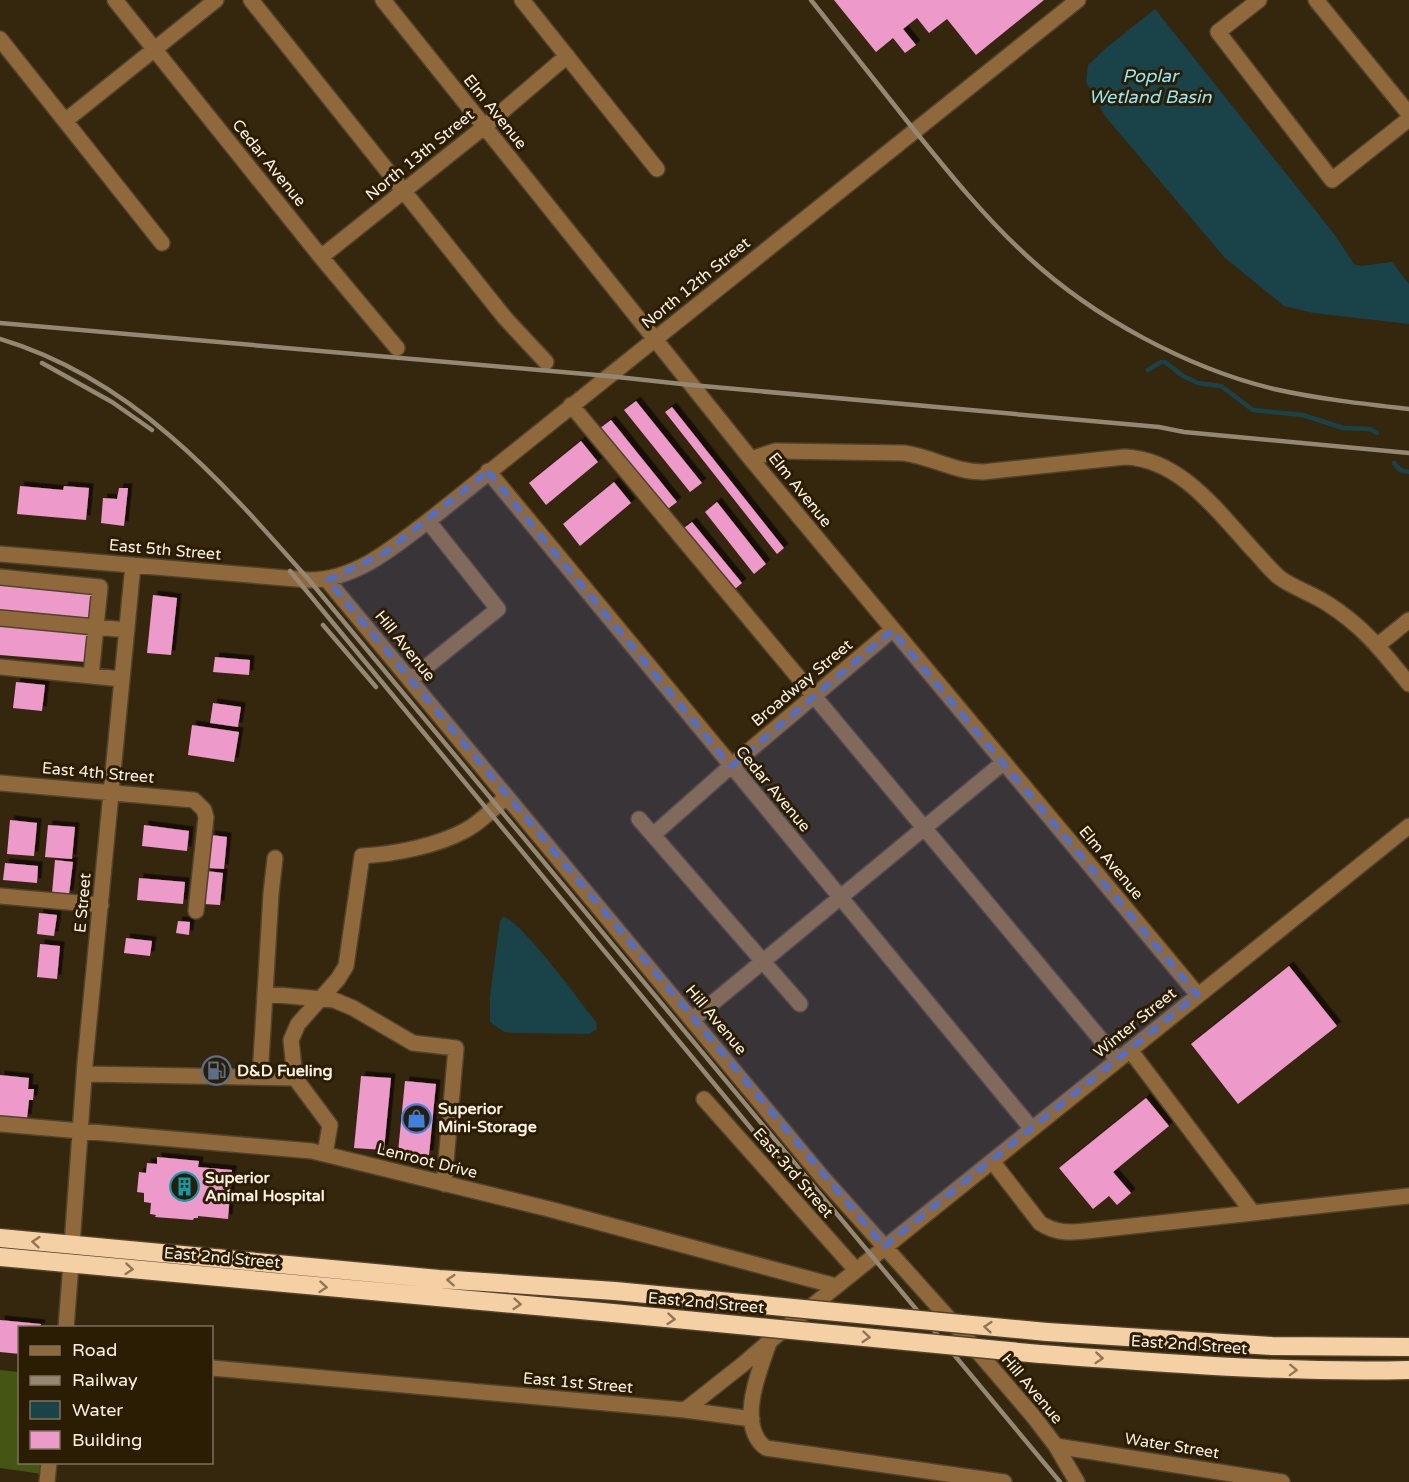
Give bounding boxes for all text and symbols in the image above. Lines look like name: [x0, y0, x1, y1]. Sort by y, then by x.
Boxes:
water label: Poplar Wetland Basin: [1089, 65, 1212, 108]
street label: Elm Avenue: [459, 71, 531, 153]
street label: North 13th Street: [362, 105, 478, 205]
street label: Cedar Avenue: [228, 115, 310, 211]
street label: North 12th Street: [638, 233, 754, 333]
street label: Elm Avenue: [764, 449, 836, 531]
street label: East 5th Street: [108, 535, 222, 565]
street label: Hill Avenue: [370, 607, 440, 685]
street label: Broadway Street: [747, 635, 857, 731]
street label: Cedar Avenue: [731, 742, 815, 836]
street label: East 4th Street: [41, 758, 155, 788]
street label: Elm Avenue: [1074, 822, 1148, 904]
street label: E Street: [70, 872, 96, 934]
street label: Hill Avenue: [681, 981, 751, 1059]
street label: Winter Street: [1090, 984, 1180, 1062]
fuel station icon: D&D Fueling: [200, 1055, 232, 1087]
place label: D&D Fueling: [237, 1061, 333, 1081]
place label: Superior Mini-Storage: [438, 1099, 537, 1137]
shop icon: Superior Mini-Storage: [401, 1102, 433, 1134]
street label: East 3rd Street: [748, 1124, 838, 1222]
street label: Lenroot Drive: [375, 1139, 479, 1183]
place label: Superior Animal Hospital: [205, 1168, 325, 1206]
building icon: Superior Animal Hospital: [168, 1171, 200, 1203]
one-way arrow: [31, 1236, 41, 1249]
street label: East 2nd Street: [163, 1243, 281, 1273]
one-way arrow: [124, 1262, 134, 1275]
one-way arrow: [447, 1273, 456, 1286]
one-way arrow: [319, 1280, 328, 1293]
street label: East 2nd Street: [647, 1288, 765, 1318]
one-way arrow: [513, 1298, 522, 1311]
one-way arrow: [667, 1312, 676, 1325]
one-way arrow: [984, 1321, 993, 1334]
legend: [18, 1326, 213, 1464]
one-way arrow: [861, 1330, 870, 1343]
street label: East 2nd Street: [1130, 1331, 1248, 1359]
text: Road: [72, 1339, 117, 1361]
street label: Hill Avenue: [997, 1350, 1067, 1428]
one-way arrow: [1094, 1352, 1103, 1365]
one-way arrow: [1289, 1364, 1298, 1377]
street label: East 1st Street: [522, 1368, 634, 1398]
text: Railway: [72, 1369, 138, 1391]
text: Water: [72, 1399, 123, 1421]
text: Building: [72, 1429, 142, 1451]
street label: Water Street: [1123, 1429, 1221, 1463]

